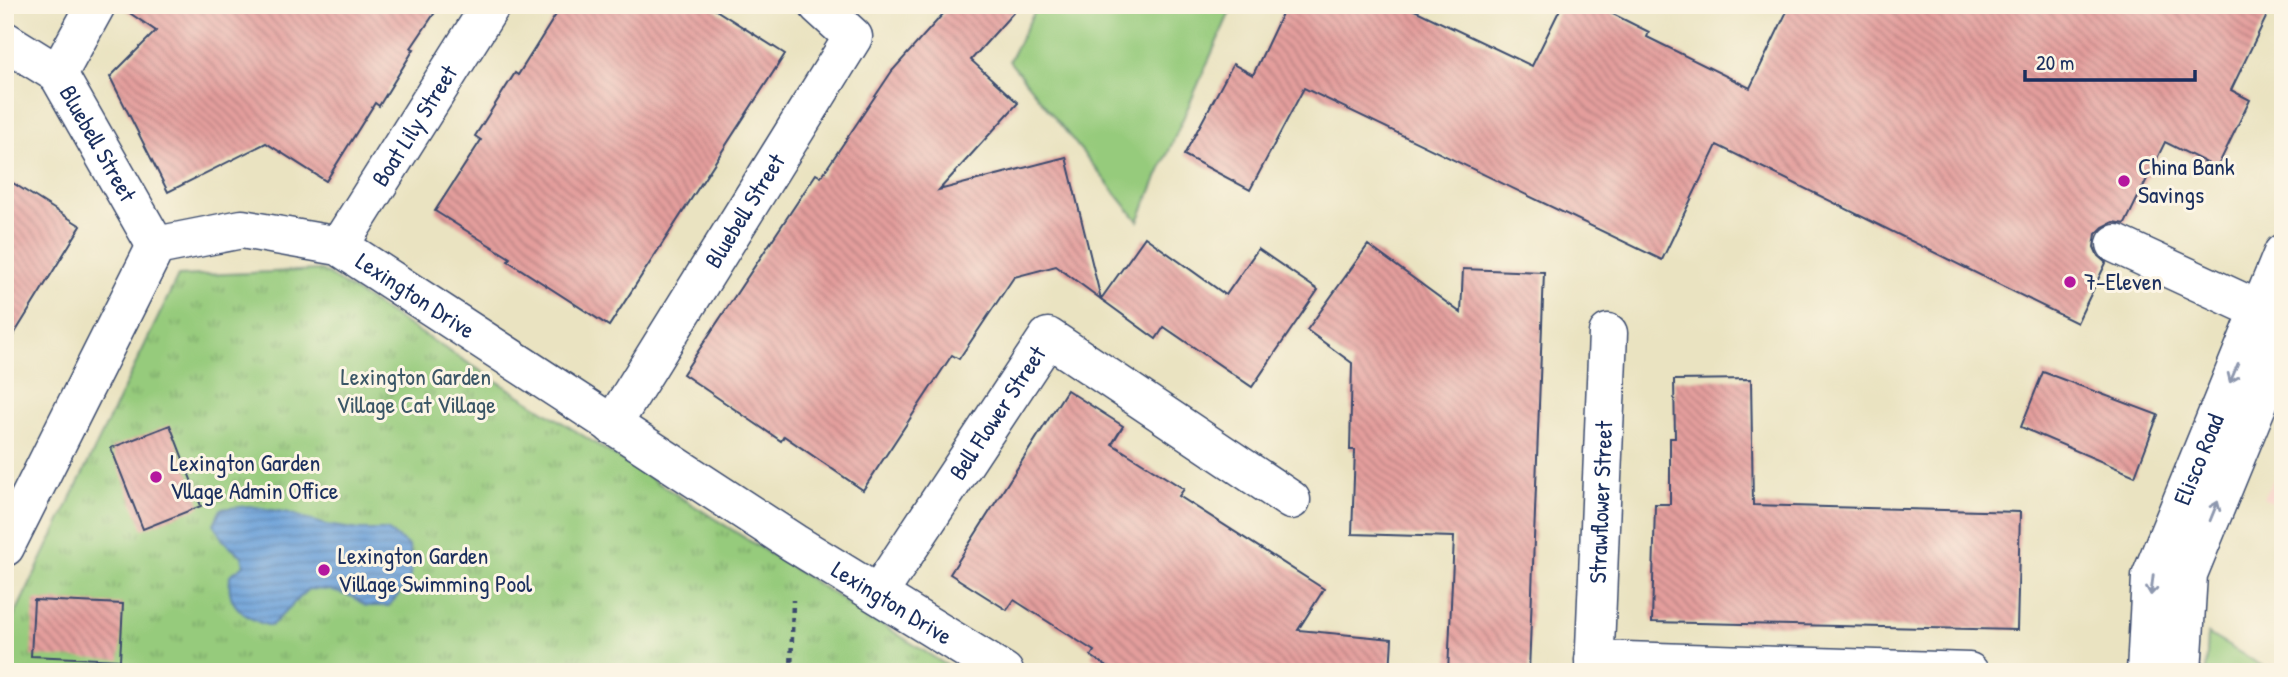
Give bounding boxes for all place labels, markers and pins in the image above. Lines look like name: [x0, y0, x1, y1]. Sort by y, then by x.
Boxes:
place label: China Bank Savings: [2138, 150, 2235, 210]
marker: China Bank Savings: [2116, 173, 2132, 189]
place label: 7-Eleven: [2084, 265, 2162, 297]
marker: 7-Eleven: [2062, 274, 2078, 290]
place label: Lexington Garden Vllage Admin Office: [170, 446, 339, 506]
marker: Lexington Garden Vllage Admin Office: [148, 469, 164, 485]
place label: Lexington Garden Village Swimming Pool: [338, 539, 533, 599]
marker: Lexington Garden Village Swimming Pool: [316, 562, 332, 578]

